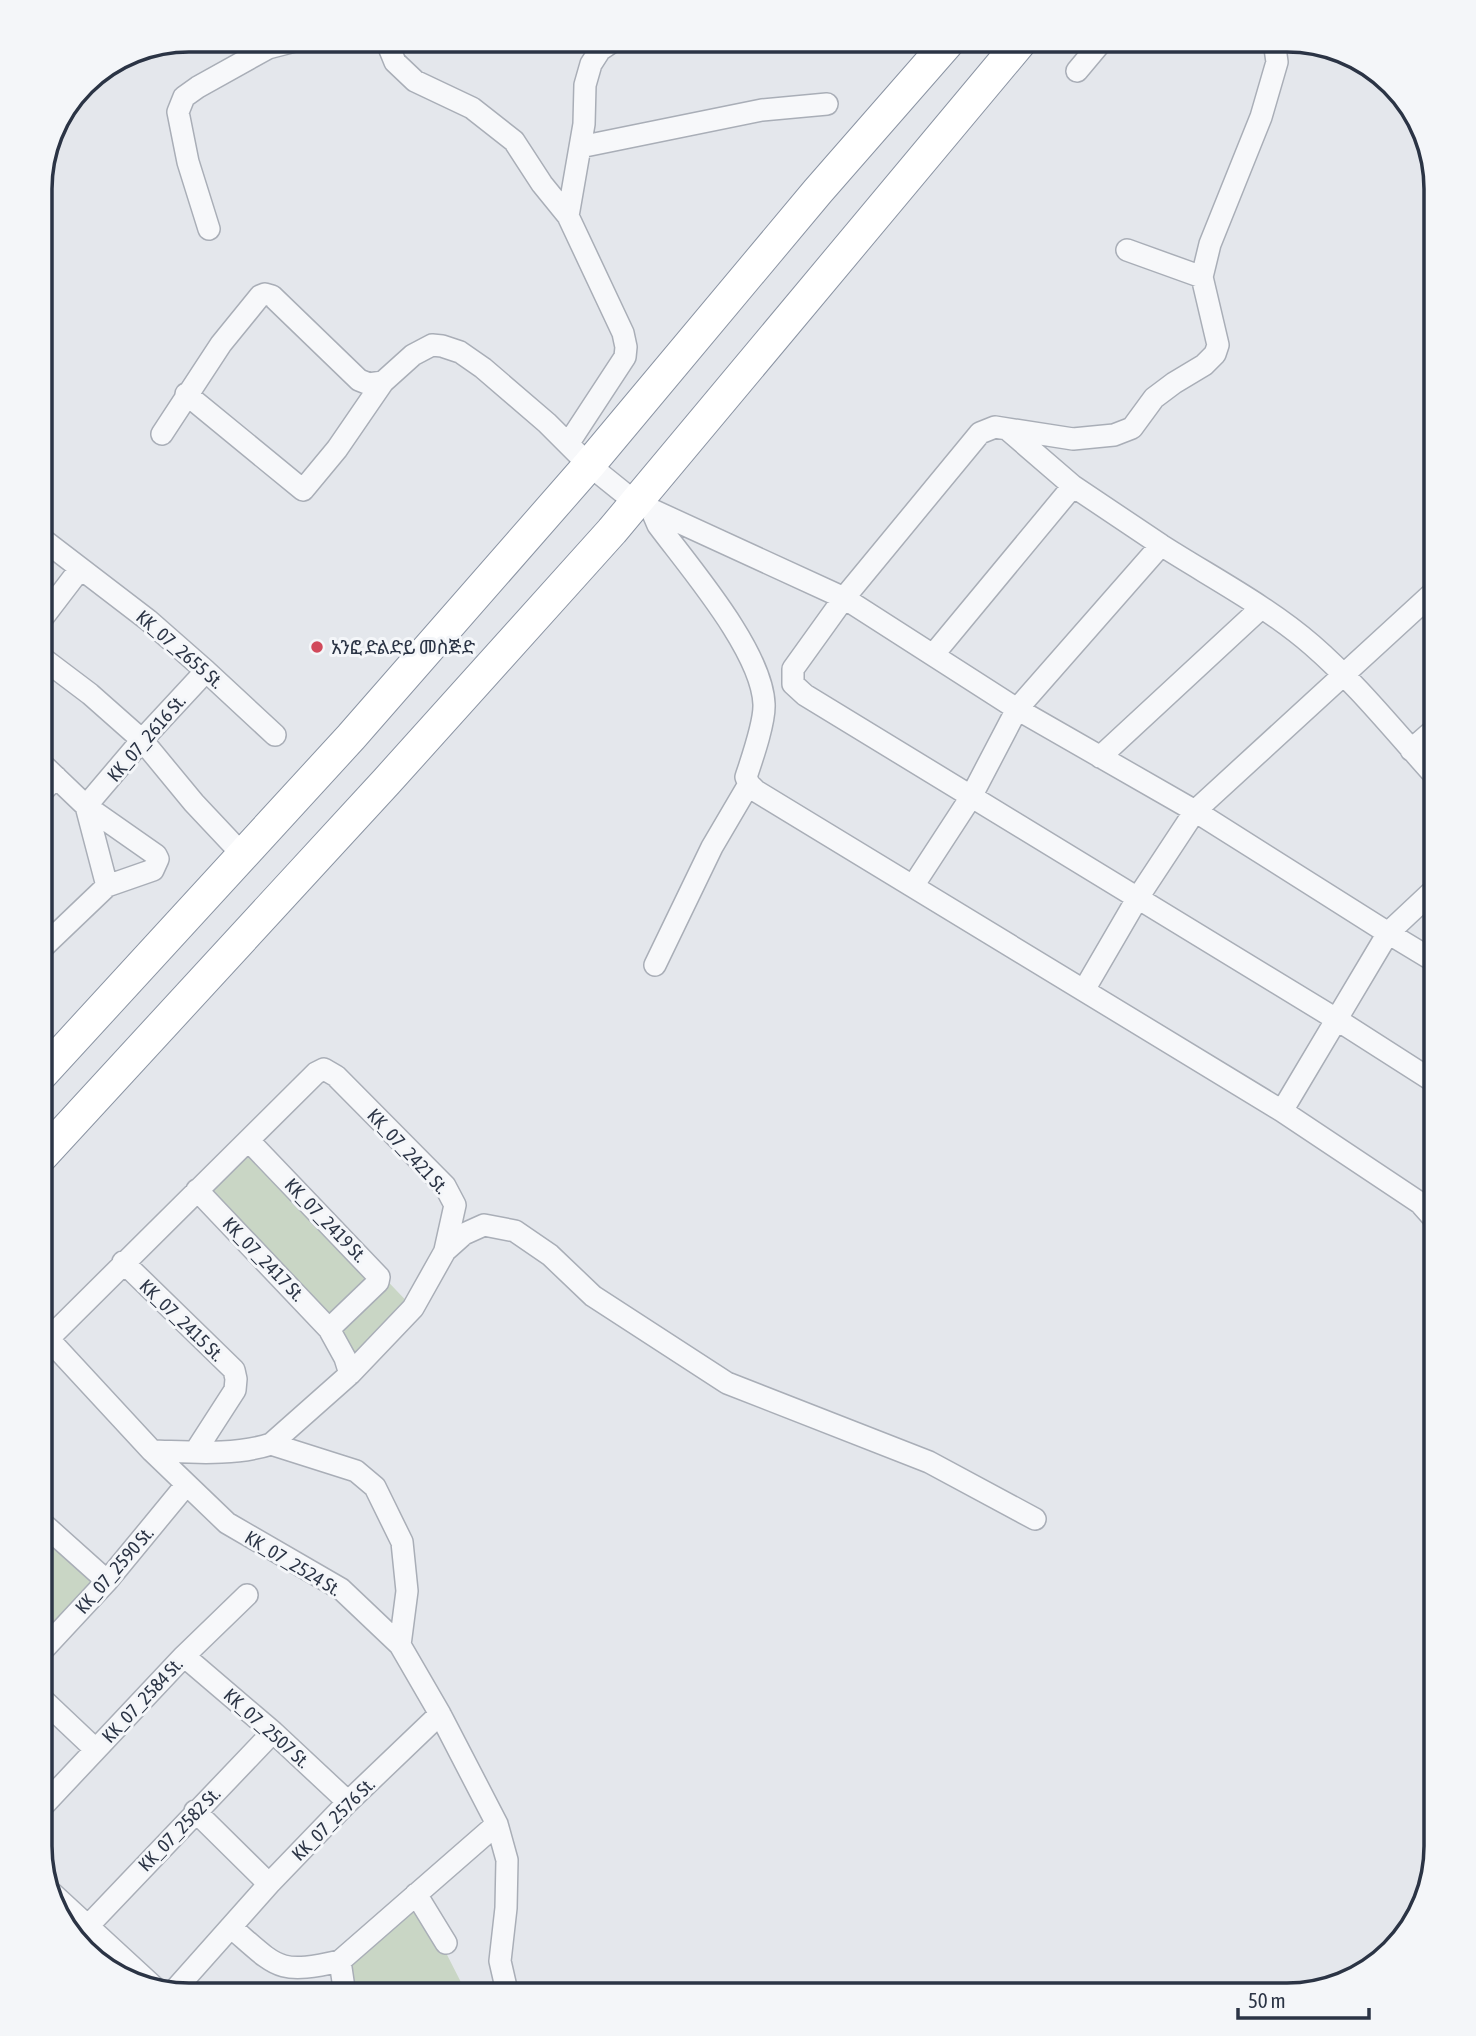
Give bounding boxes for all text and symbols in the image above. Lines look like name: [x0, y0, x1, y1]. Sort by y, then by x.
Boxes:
street label: KK_07_2655 St.: [132, 605, 228, 693]
place label: አንፎ ድልድይ መስጅድ: [331, 636, 476, 658]
marker: አንፎ ድልድይ መስጅድ: [309, 639, 325, 655]
street label: KK_07_2616 St.: [102, 690, 190, 786]
street label: KK_07_2421 St.: [363, 1104, 453, 1198]
street label: KK_07_2419 St.: [281, 1174, 371, 1266]
street label: KK_07_2417 St.: [219, 1213, 309, 1305]
street label: KK_07_2415 St.: [136, 1275, 228, 1365]
street label: KK_07_2590 St.: [70, 1522, 158, 1618]
street label: KK_07_2524 St.: [241, 1526, 345, 1600]
street label: KK_07_2584 St.: [97, 1653, 187, 1747]
street label: KK_07_2507 St.: [220, 1684, 314, 1772]
street label: KK_07_2576 St.: [287, 1773, 379, 1865]
street label: KK_07_2582 St.: [134, 1783, 224, 1875]
scale bar: [1238, 1976, 1369, 2020]
text: 50 m: [1248, 1988, 1286, 2012]

